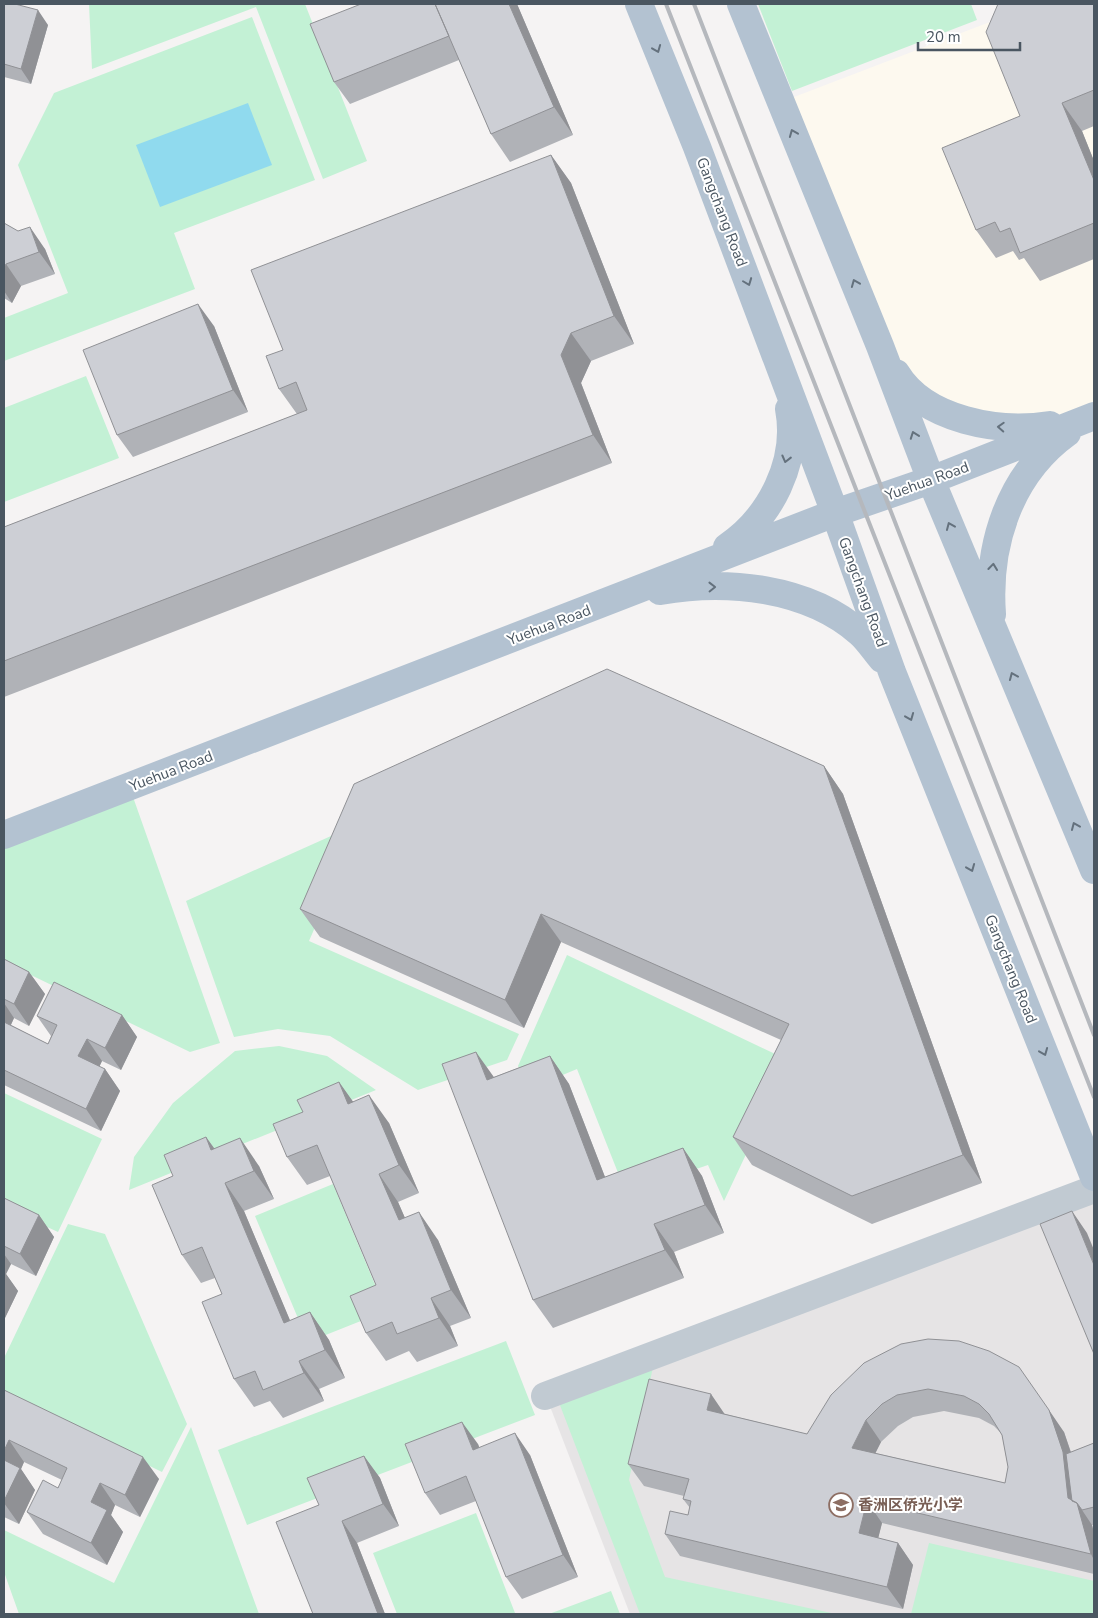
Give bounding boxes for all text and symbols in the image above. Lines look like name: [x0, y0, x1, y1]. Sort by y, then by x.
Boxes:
scale bar: [918, 20, 1020, 52]
text: 20 m: [926, 27, 961, 47]
one-way arrow: [651, 44, 662, 53]
one-way arrow: [789, 129, 800, 138]
street label: Gangchang Road: [692, 154, 752, 270]
one-way arrow: [742, 277, 752, 286]
one-way arrow: [850, 280, 860, 288]
one-way arrow: [996, 422, 1004, 433]
one-way arrow: [910, 431, 920, 440]
one-way arrow: [781, 454, 792, 463]
street label: Yuehua Road: [881, 457, 972, 506]
one-way arrow: [945, 522, 956, 531]
street label: Gangchang Road: [834, 534, 892, 650]
one-way arrow: [987, 563, 998, 571]
one-way arrow: [709, 582, 717, 593]
street label: Yuehua Road: [503, 600, 594, 650]
one-way arrow: [1008, 672, 1019, 681]
one-way arrow: [904, 713, 914, 721]
street label: Yuehua Road: [125, 746, 216, 796]
one-way arrow: [1071, 822, 1081, 830]
one-way arrow: [964, 863, 975, 872]
street label: Gangchang Road: [980, 912, 1042, 1026]
one-way arrow: [1038, 1047, 1048, 1056]
school or university icon: 香洲区侨光小学: [828, 1492, 854, 1518]
place label: 香洲区侨光小学: [858, 1495, 963, 1515]

